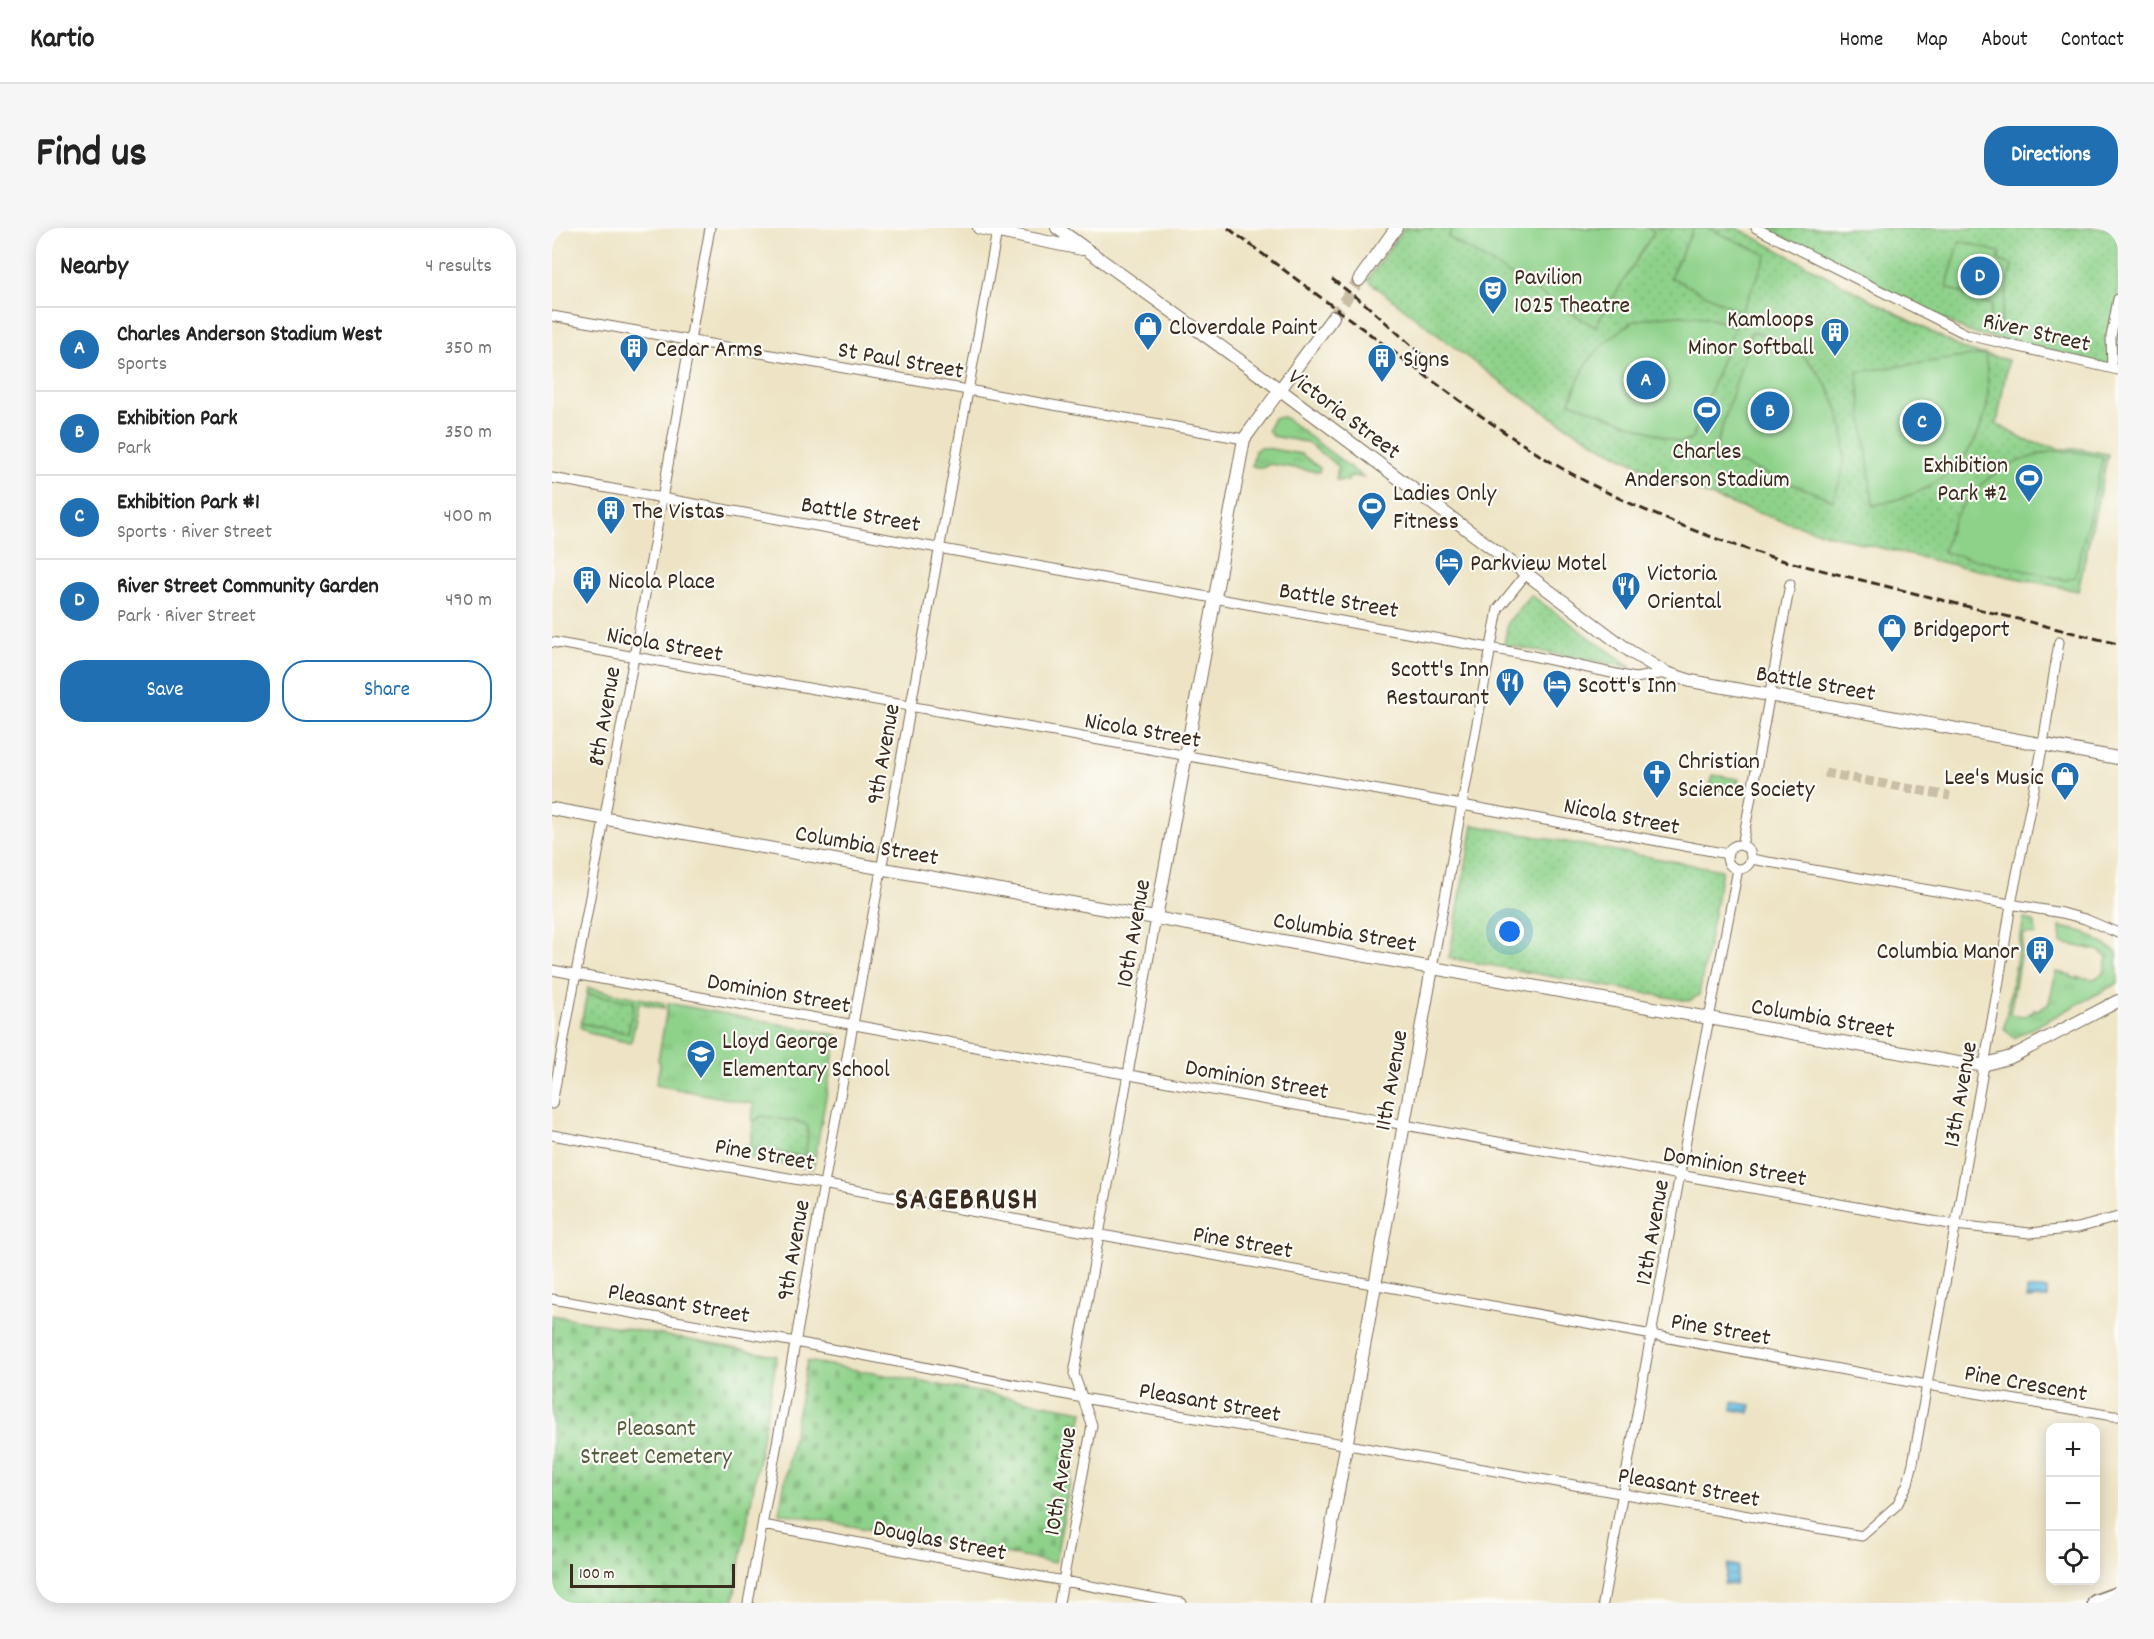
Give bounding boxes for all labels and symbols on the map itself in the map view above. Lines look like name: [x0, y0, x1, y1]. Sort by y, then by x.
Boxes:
pin: D: [1960, 254, 2000, 298]
place label: Pavilion 1025 Theatre: [1514, 262, 1630, 324]
theatre icon: Pavilion 1025 Theatre: [1477, 274, 1509, 316]
place label: Kamloops Minor Softball: [1688, 304, 1814, 366]
street label: River Street: [1979, 305, 2094, 363]
shop icon: Cloverdale Paint: [1132, 310, 1164, 352]
place label: Cloverdale Paint: [1169, 312, 1318, 346]
building icon: Kamloops Minor Softball: [1819, 316, 1851, 358]
building icon: Cedar Arms: [618, 332, 650, 374]
place label: Cedar Arms: [655, 334, 763, 368]
street label: St Paul Street: [835, 334, 966, 390]
building icon: Signs: [1366, 342, 1398, 384]
place label: Signs: [1403, 344, 1450, 378]
pin: A: [1626, 358, 1666, 402]
street label: Victoria Street: [1280, 362, 1407, 469]
pin: B: [1750, 388, 1790, 434]
sports icon: Charles Anderson Stadium: [1691, 394, 1723, 436]
pin: C: [1902, 400, 1942, 444]
place label: Charles Anderson Stadium: [1624, 436, 1790, 498]
place label: Exhibition Park #2: [1923, 450, 2008, 512]
sports icon: Exhibition Park #2: [2013, 462, 2045, 504]
place label: Ladies Only Fitness: [1393, 478, 1497, 540]
street label: Battle Street: [798, 489, 923, 543]
sports icon: Ladies Only Fitness: [1356, 490, 1388, 532]
building icon: The Vistas: [595, 494, 627, 536]
place label: The Vistas: [632, 496, 725, 530]
hotel icon: Parkview Motel: [1433, 546, 1465, 588]
place label: Parkview Motel: [1470, 548, 1607, 582]
place label: Victoria Oriental: [1647, 558, 1722, 620]
building icon: Nicola Place: [571, 564, 603, 606]
place label: Nicola Place: [608, 566, 715, 600]
restaurant icon: Victoria Oriental: [1610, 570, 1642, 612]
street label: Battle Street: [1276, 575, 1401, 629]
shop icon: Bridgeport: [1876, 612, 1908, 654]
place label: Bridgeport: [1913, 614, 2010, 648]
street label: Nicola Street: [604, 619, 725, 673]
place label: Scott's Inn Restaurant: [1386, 654, 1489, 716]
street label: Battle Street: [1753, 658, 1878, 712]
street label: 8th Avenue: [580, 664, 631, 769]
restaurant icon: Scott's Inn Restaurant: [1494, 666, 1526, 708]
hotel icon: Scott's Inn: [1541, 668, 1573, 710]
place label: Scott's Inn: [1578, 670, 1677, 704]
street label: 9th Avenue: [859, 701, 911, 808]
street label: Nicola Street: [1082, 705, 1203, 759]
place label: Christian Science Society: [1678, 746, 1816, 808]
church icon: Christian Science Society: [1641, 758, 1673, 800]
shop icon: Lee's Music: [2049, 760, 2081, 802]
place label: Lee's Music: [1944, 762, 2044, 796]
street label: Nicola Street: [1561, 790, 1682, 846]
street label: Columbia Street: [792, 818, 941, 876]
street label: 10th Avenue: [1109, 877, 1161, 990]
street label: Columbia Street: [1270, 905, 1419, 963]
your location: [1495, 917, 1524, 946]
building icon: Columbia Manor: [2024, 934, 2056, 976]
place label: Columbia Manor: [1876, 936, 2019, 970]
street label: Dominion Street: [704, 966, 853, 1024]
street label: Columbia Street: [1748, 991, 1897, 1049]
place label: Lloyd George Elementary School: [722, 1026, 890, 1088]
street label: 11th Avenue: [1367, 1028, 1419, 1133]
school or university icon: Lloyd George Elementary School: [685, 1038, 717, 1080]
street label: 13th Avenue: [1936, 1039, 1988, 1150]
street label: Dominion Street: [1182, 1052, 1331, 1110]
street label: Pine Street: [712, 1130, 817, 1181]
street label: Dominion Street: [1660, 1139, 1809, 1197]
street label: 12th Avenue: [1628, 1177, 1680, 1288]
district label: SAGEBRUSH: [895, 1181, 1039, 1224]
street label: 9th Avenue: [769, 1197, 821, 1304]
street label: Pine Street: [1190, 1218, 1295, 1269]
street label: Pleasant Street: [605, 1276, 752, 1334]
street label: Pine Street: [1668, 1305, 1773, 1356]
street label: Pine Crescent: [1961, 1357, 2090, 1412]
street label: Pleasant Street: [1136, 1375, 1283, 1433]
park label: Pleasant Street Cemetery: [580, 1413, 733, 1475]
street label: 10th Avenue: [1037, 1425, 1087, 1538]
street label: Pleasant Street: [1615, 1460, 1762, 1518]
street label: Douglas Street: [870, 1512, 1009, 1572]
scale bar: [570, 1561, 735, 1588]

